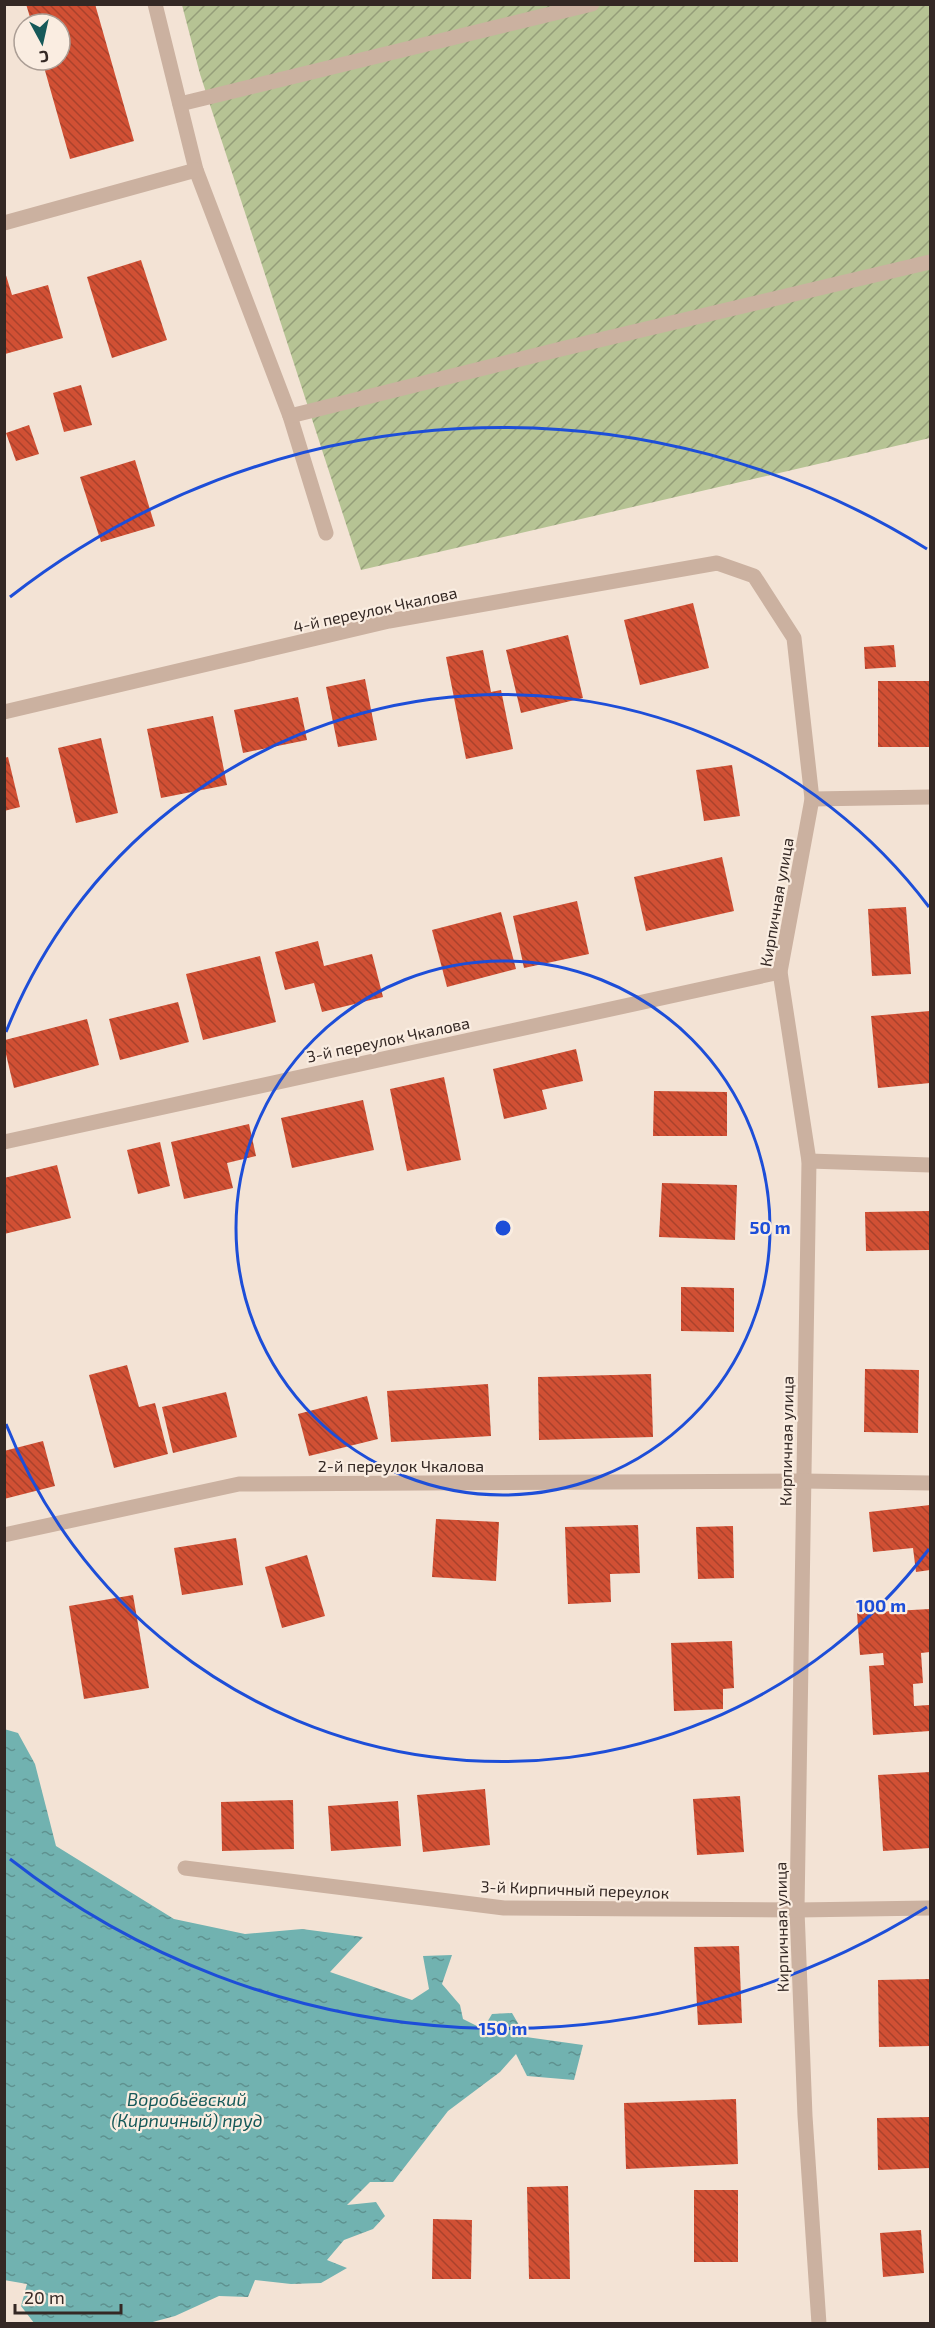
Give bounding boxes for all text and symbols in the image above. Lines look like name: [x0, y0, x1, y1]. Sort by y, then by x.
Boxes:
north arrow: [12, 12, 72, 72]
text: С: [38, 47, 50, 67]
street label: 4-й переулок Чкалова: [291, 582, 459, 637]
street label: Кирпичная улица: [755, 836, 798, 968]
street label: 3-й переулок Чкалова: [305, 1012, 472, 1067]
text: 50 m: [749, 1216, 791, 1238]
centre of rings: [493, 1218, 513, 1238]
street label: Кирпичная улица: [775, 1376, 798, 1506]
street label: 2-й переулок Чкалова: [318, 1456, 484, 1476]
text: 100 m: [856, 1594, 906, 1616]
street label: Кирпичная улица: [770, 1862, 793, 1992]
street label: 3-й Кирпичный переулок: [480, 1876, 670, 1903]
text: 150 m: [479, 2017, 527, 2039]
water label: Воробьёвский (Кирпичный) пруд: [111, 2088, 263, 2131]
scale bar: [15, 2277, 122, 2315]
text: 20 m: [24, 2286, 65, 2308]

